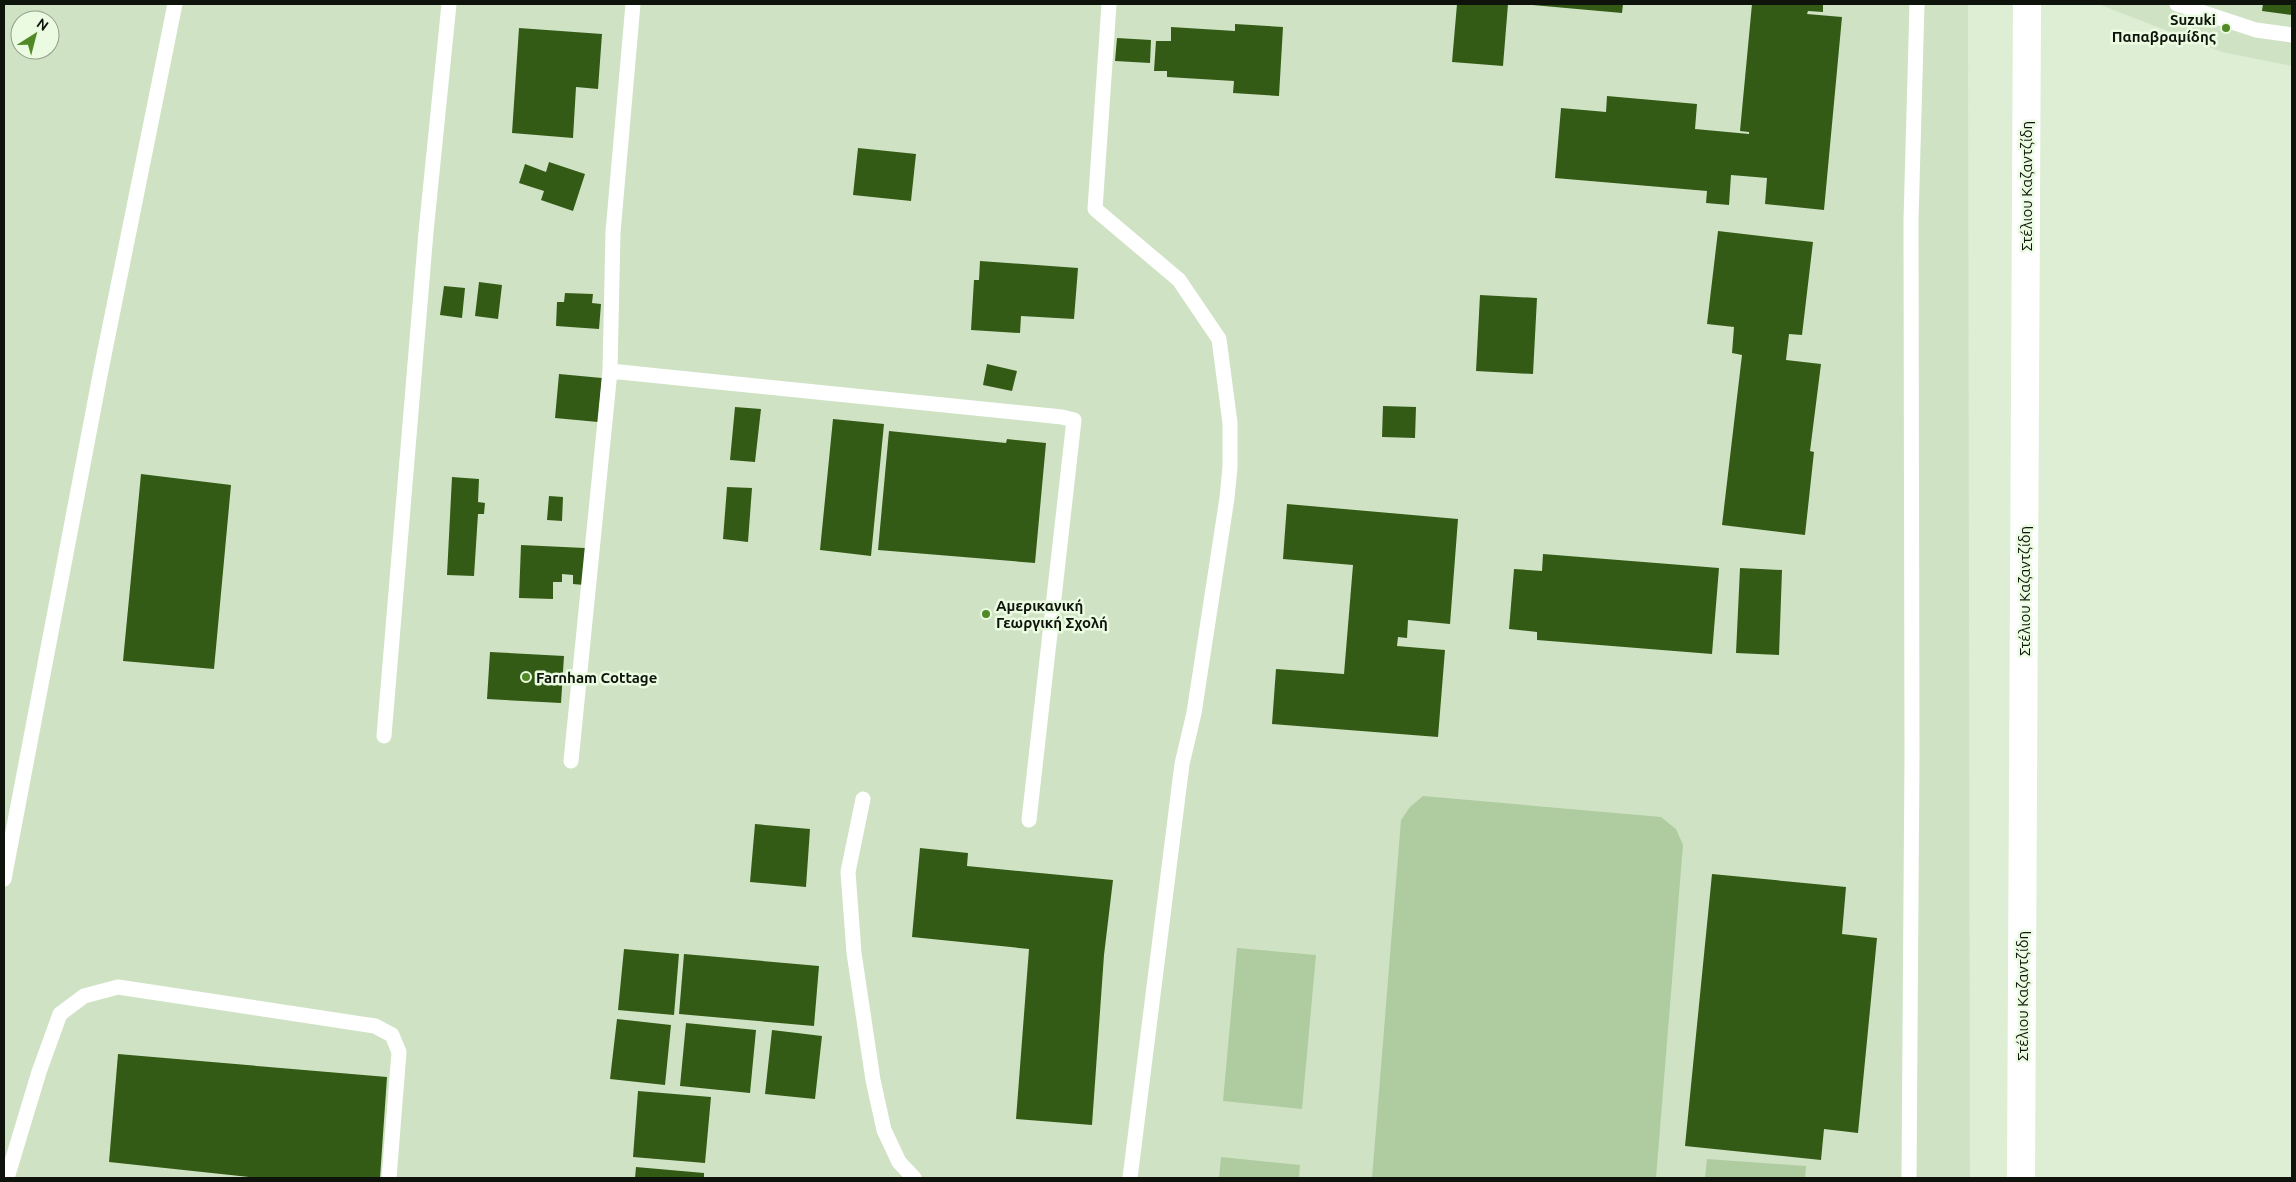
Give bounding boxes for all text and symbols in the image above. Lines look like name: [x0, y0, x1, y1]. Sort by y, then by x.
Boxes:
north arrow: [10, 10, 60, 60]
place label: Suzuki Παπαβραμίδης: [2112, 11, 2216, 45]
text: N: [34, 15, 52, 34]
marker: Suzuki Παπαβραμίδης: [2220, 22, 2232, 34]
street label: Στέλιου Καζαντζίδη: [2018, 121, 2035, 251]
street label: Στέλιου Καζαντζίδη: [2016, 526, 2033, 656]
place label: Αμερικανική Γεωργική Σχολή: [996, 597, 1108, 631]
marker: Αμερικανική Γεωργική Σχολή: [980, 608, 992, 620]
place label: Farnham Cottage: [536, 669, 657, 686]
marker: Farnham Cottage: [520, 671, 532, 683]
street label: Στέλιου Καζαντζίδη: [2014, 931, 2031, 1061]

